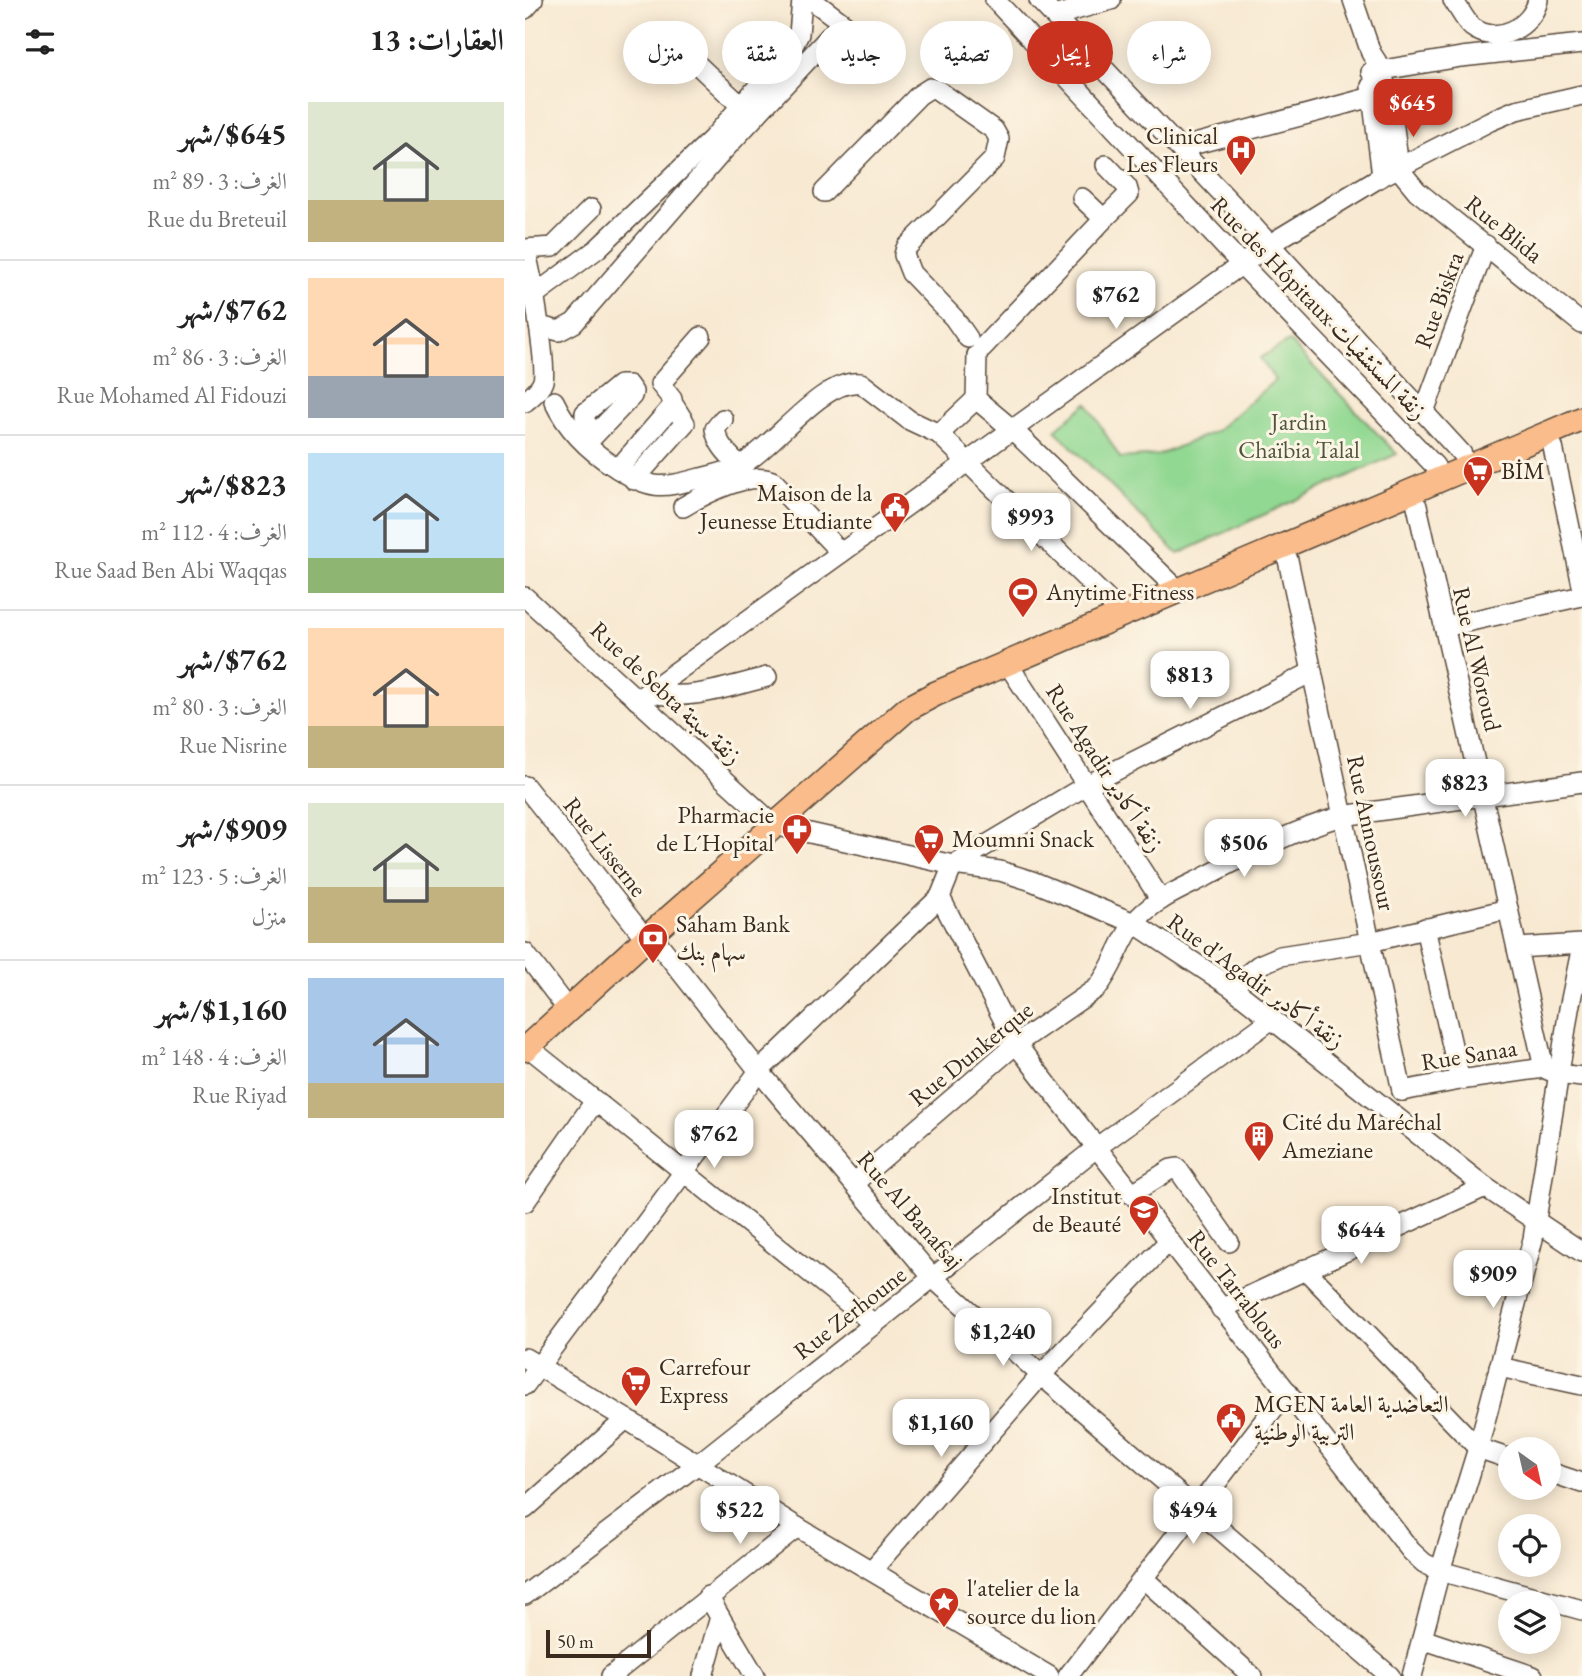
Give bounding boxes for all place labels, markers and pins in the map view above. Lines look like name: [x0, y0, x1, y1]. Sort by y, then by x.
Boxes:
pin: $645: [1372, 80, 1454, 139]
place label: Clinical Les Fleurs: [1126, 120, 1218, 179]
hospital icon: Clinical Les Fleurs: [1224, 133, 1258, 177]
pin: $762: [1075, 272, 1157, 331]
supermarket icon: BİM: [1461, 454, 1495, 498]
place label: BİM: [1501, 455, 1545, 486]
place label: Maison de la Jeunesse Etudiante: [698, 477, 872, 536]
public building icon: Maison de la Jeunesse Etudiante: [878, 490, 912, 534]
pin: $993: [990, 494, 1072, 553]
sports icon: Anytime Fitness: [1006, 575, 1040, 619]
place label: Anytime Fitness: [1045, 576, 1194, 607]
pin: $813: [1149, 652, 1231, 711]
pin: $823: [1424, 760, 1506, 819]
place label: Pharmacie de L´Hopital: [656, 799, 774, 858]
pharmacy icon: Pharmacie de L´Hopital: [780, 812, 814, 856]
pin: $506: [1203, 820, 1285, 879]
supermarket icon: Moumni Snack: [912, 822, 946, 866]
place label: Moumni Snack: [952, 823, 1095, 854]
place label: Saham Bank سهام بنك: [676, 908, 790, 973]
bank icon: Saham Bank سهام بنك: [636, 921, 670, 965]
place label: Cité du Maréchal Ameziane: [1281, 1106, 1442, 1165]
pin: $762: [673, 1110, 755, 1170]
building icon: Cité du Maréchal Ameziane: [1242, 1119, 1276, 1163]
place label: Institut de Beauté: [1032, 1180, 1121, 1239]
school or university icon: Institut de Beauté: [1127, 1193, 1161, 1237]
pin: $644: [1320, 1206, 1402, 1266]
pin: $909: [1452, 1250, 1534, 1310]
pin: $1,240: [946, 1308, 1060, 1368]
place label: Carrefour Express: [659, 1351, 751, 1410]
supermarket icon: Carrefour Express: [619, 1364, 653, 1408]
place label: MGEN التعاضدية العامة التربية الوطنية: [1254, 1388, 1449, 1447]
pin: $1,160: [884, 1400, 998, 1459]
public building icon: MGEN التعاضدية العامة التربية الوطنية: [1214, 1401, 1248, 1445]
pin: $522: [699, 1486, 781, 1546]
pin: $494: [1152, 1486, 1234, 1546]
place label: l'atelier de la source du lion: [967, 1572, 1097, 1631]
place icon: l'atelier de la source du lion: [927, 1585, 961, 1629]

